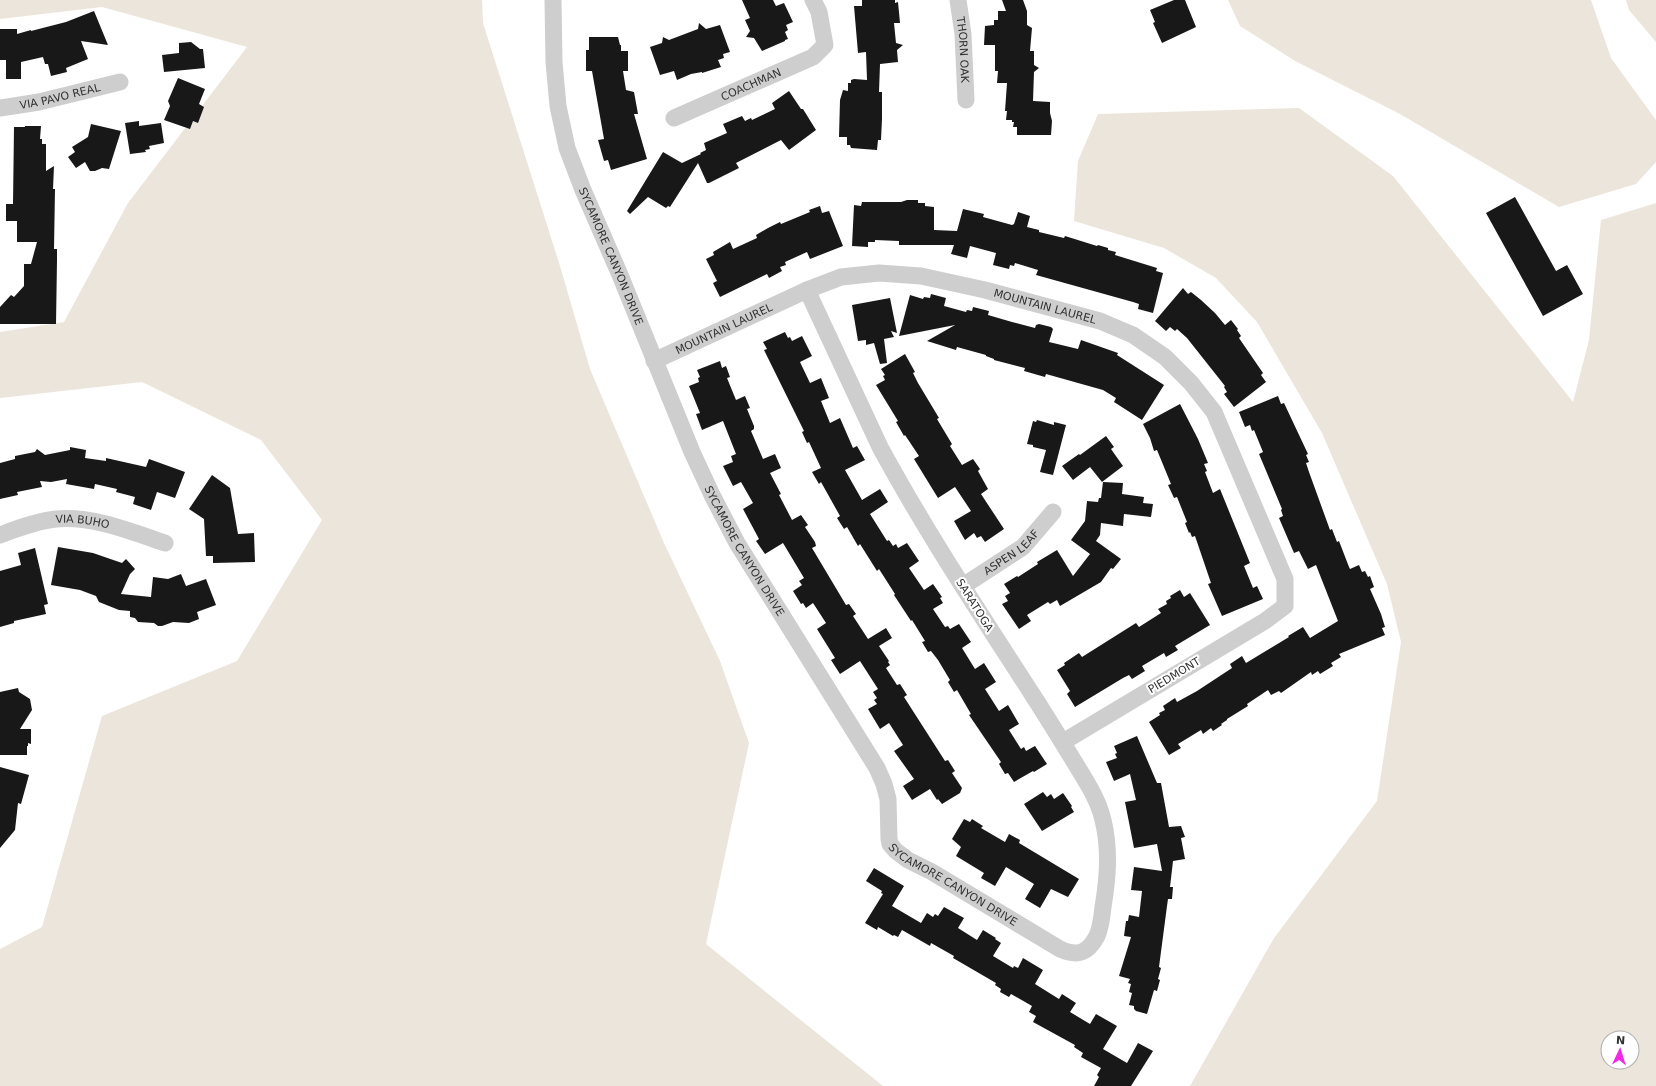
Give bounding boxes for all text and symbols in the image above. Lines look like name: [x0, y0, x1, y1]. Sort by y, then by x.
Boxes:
street label: THORN OAK: [953, 15, 971, 84]
street label: COACHMAN: [719, 66, 783, 104]
street label: VIA PAVO REAL: [19, 81, 102, 112]
street label: SYCAMORE CANYON DRIVE: [576, 185, 646, 327]
street label: MOUNTAIN LAUREL: [992, 287, 1098, 327]
street label: MOUNTAIN LAUREL: [673, 301, 775, 357]
street label: SYCAMORE CANYON DRIVE: [702, 484, 787, 619]
street label: VIA BUHO: [55, 513, 111, 532]
street label: ASPEN LEAF: [981, 527, 1042, 578]
street label: SARATOGA: [953, 576, 996, 635]
street label: PIEDMONT: [1146, 655, 1203, 696]
street label: SYCAMORE CANYON DRIVE: [885, 841, 1020, 929]
north arrow: [1600, 1030, 1640, 1070]
text: N: [1616, 1034, 1626, 1047]

